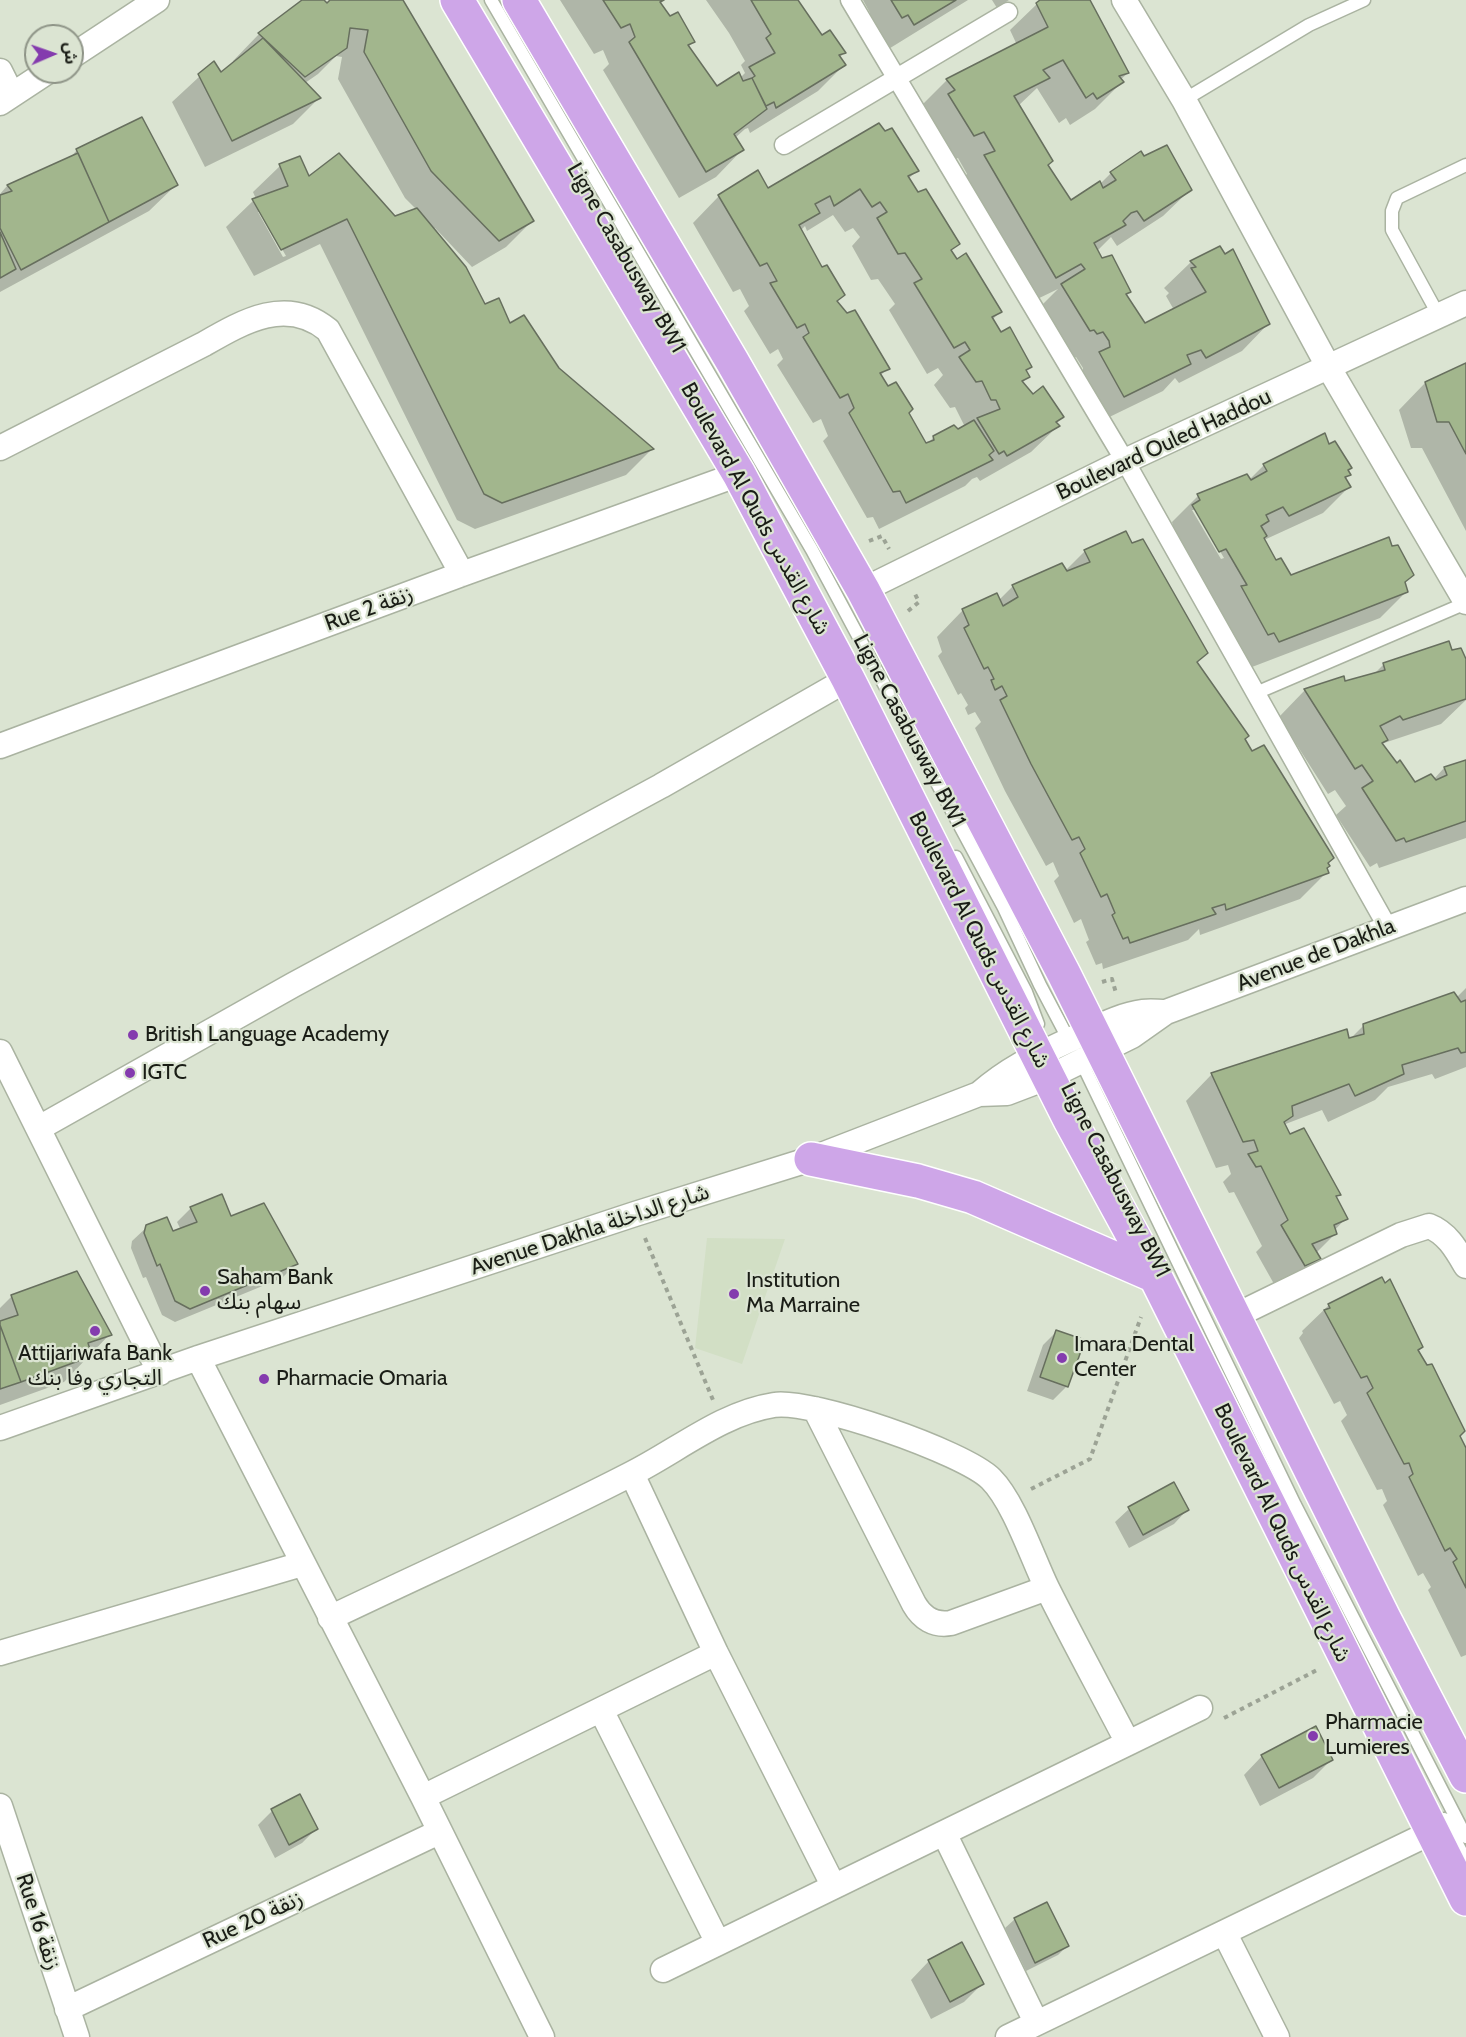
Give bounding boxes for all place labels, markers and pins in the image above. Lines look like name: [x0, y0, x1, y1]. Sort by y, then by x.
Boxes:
place label: British Language Academy: [145, 1022, 389, 1048]
marker: British Language Academy: [126, 1028, 140, 1042]
place label: IGTC: [142, 1060, 187, 1086]
marker: IGTC: [123, 1066, 137, 1080]
place label: Saham Bank سهام بنك: [217, 1265, 333, 1316]
place label: Institution Ma Marraine: [746, 1268, 860, 1320]
marker: Saham Bank سهام بنك: [198, 1284, 212, 1298]
marker: Institution Ma Marraine: [727, 1287, 741, 1301]
marker: Attijariwafa Bank التجاري وفا بنك: [88, 1324, 102, 1338]
place label: Imara Dental Center: [1074, 1332, 1194, 1384]
place label: Attijariwafa Bank التجاري وفا بنك: [18, 1341, 172, 1392]
marker: Imara Dental Center: [1055, 1351, 1069, 1365]
place label: Pharmacie Omaria: [276, 1366, 447, 1392]
marker: Pharmacie Omaria: [257, 1372, 271, 1386]
place label: Pharmacie Lumieres: [1325, 1710, 1423, 1762]
marker: Pharmacie Lumieres: [1306, 1729, 1320, 1743]

